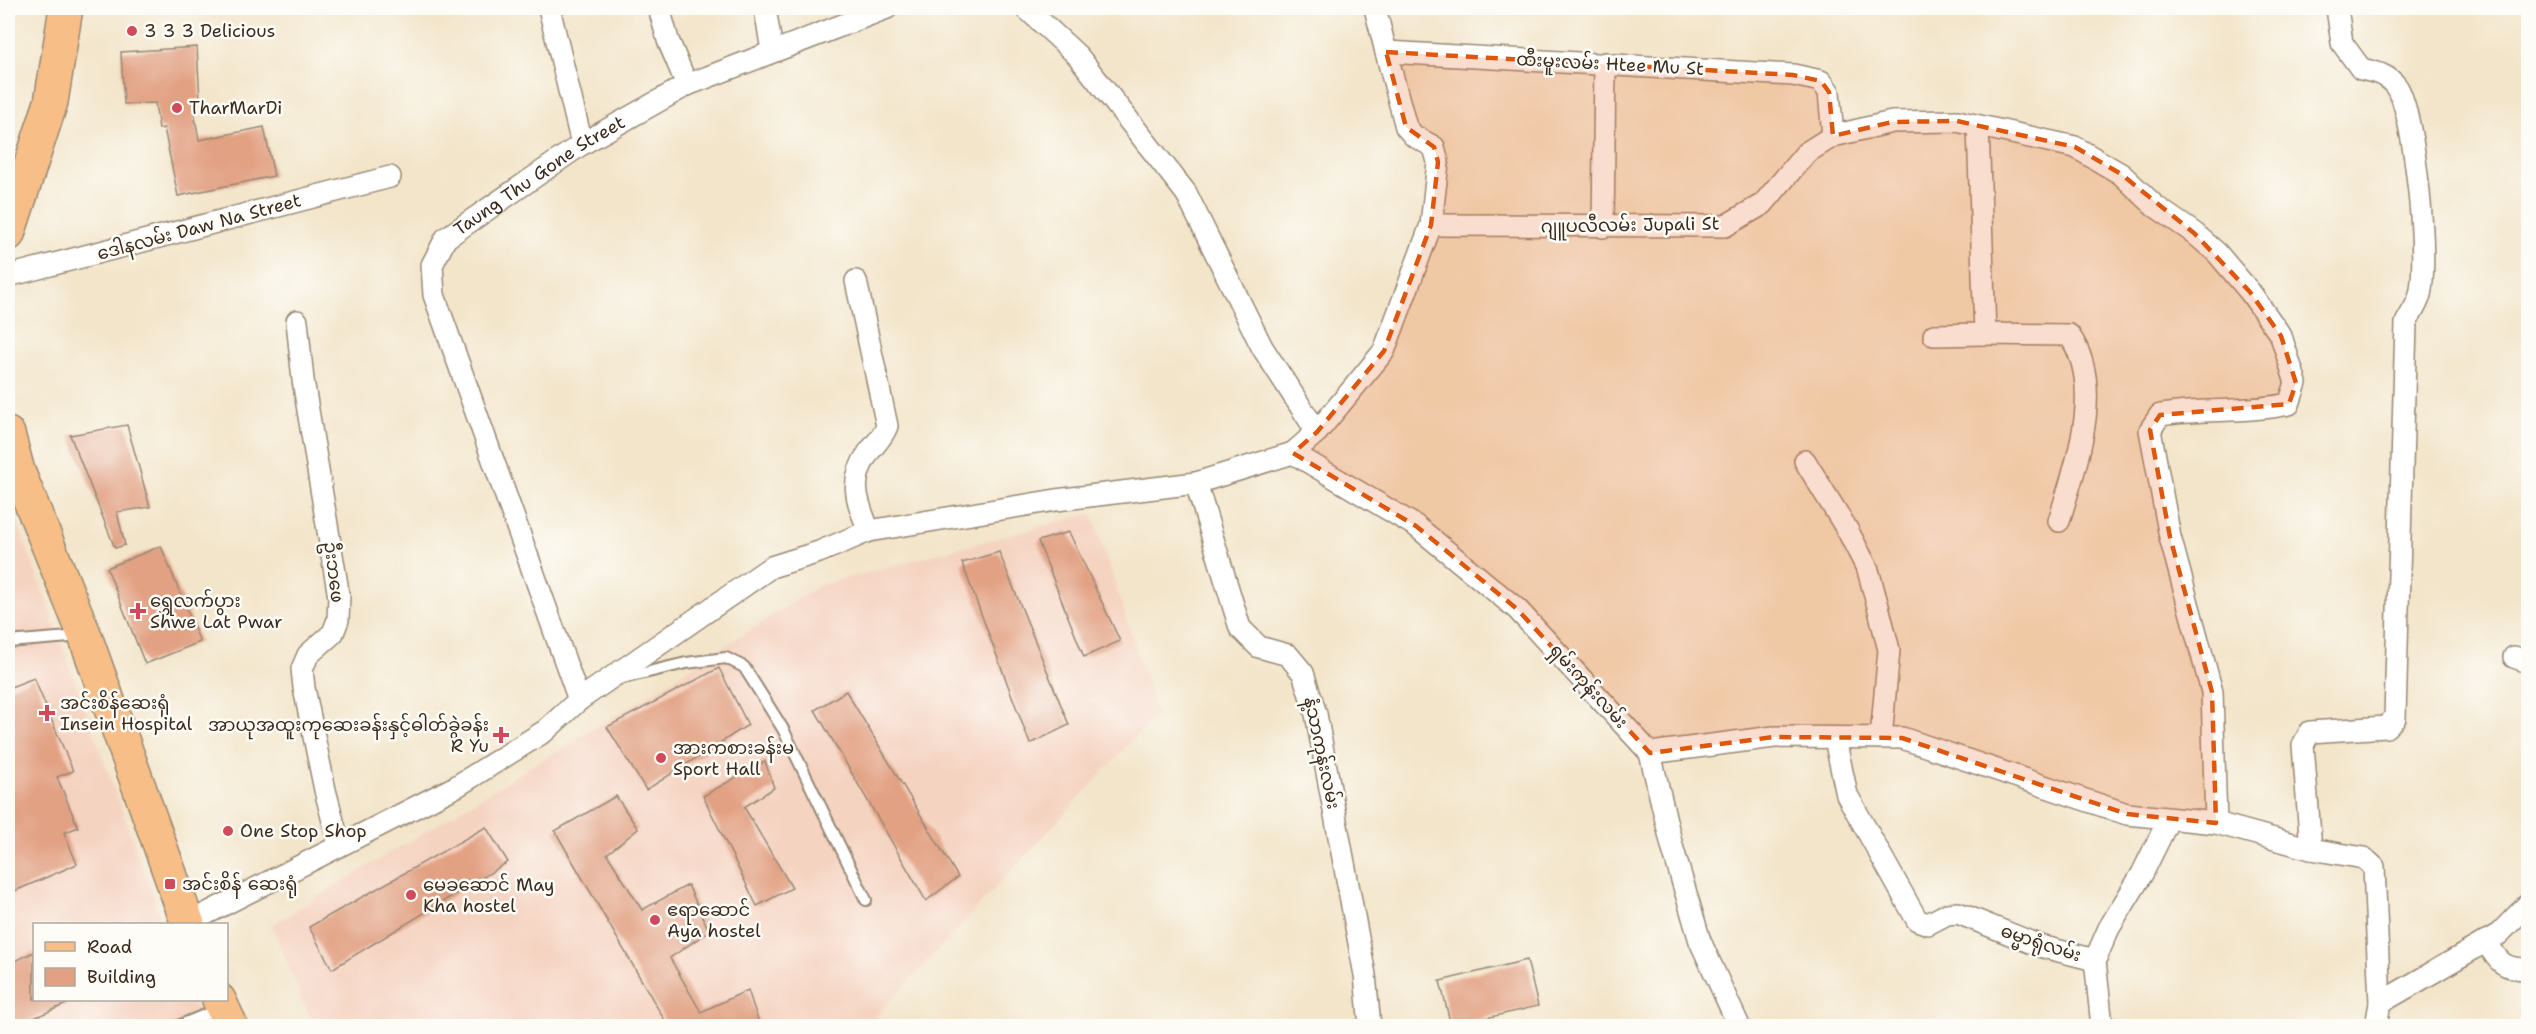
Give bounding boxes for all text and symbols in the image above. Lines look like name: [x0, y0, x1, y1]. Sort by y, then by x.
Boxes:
place label: 3 3 3 Delicious: [144, 19, 275, 43]
marker: 3 3 3 Delicious: [125, 24, 139, 38]
street label: ထီးမူးလမ်း Htee Mu St: [1515, 45, 1705, 84]
place label: TharMarDi: [189, 96, 282, 120]
marker: TharMarDi: [170, 101, 184, 115]
street label: Taung Thu Gone Street: [449, 110, 629, 241]
street label: ဒေါနလမ်း Daw Na Street: [94, 187, 305, 269]
street label: ဂျူပလီလမ်း Jupali St: [1540, 209, 1720, 242]
street label: ဦးဘဖေ: [315, 540, 350, 604]
place label: ရွှေလက်ပွား Shwe Lat Pwar: [150, 588, 282, 634]
marker: ရွှေလက်ပွား Shwe Lat Pwar: [131, 604, 145, 618]
street label: ရှမ်းကုန်းလမ်း: [1542, 638, 1634, 735]
place label: အင်းစိန်ဆေးရုံ Insein Hospital: [60, 689, 193, 736]
street label: နံ့သာကုန်းလမ်း: [1295, 694, 1347, 812]
marker: အင်းစိန်ဆေးရုံ Insein Hospital: [38, 704, 56, 722]
place label: အာယုအထူးကုဆေးခန်းနှင့်ဓါတ်ခွဲခန်း R Yu: [208, 712, 489, 758]
marker: အာယုအထူးကုဆေးခန်းနှင့်ဓါတ်ခွဲခန်း R Yu: [494, 728, 508, 742]
place label: အားကစားခန်းမ Sport Hall: [673, 735, 794, 781]
marker: အားကစားခန်းမ Sport Hall: [654, 751, 668, 765]
place label: One Stop Shop: [240, 819, 367, 843]
marker: One Stop Shop: [221, 824, 235, 838]
place label: အင်းစိန် ဆေးရုံ: [182, 870, 298, 899]
place label: မေခဆောင် May Kha hostel: [423, 872, 554, 918]
marker: အင်းစိန် ဆေးရုံ: [163, 877, 177, 891]
marker: မေခဆောင် May Kha hostel: [404, 888, 418, 902]
place label: ဧရာဆောင် Aya hostel: [667, 897, 761, 943]
marker: ဧရာဆောင် Aya hostel: [648, 913, 662, 927]
street label: ဓမ္မာရုံလမ်း: [1997, 918, 2085, 971]
legend: [33, 923, 228, 1001]
text: Road: [87, 935, 132, 959]
text: Building: [87, 965, 156, 989]

